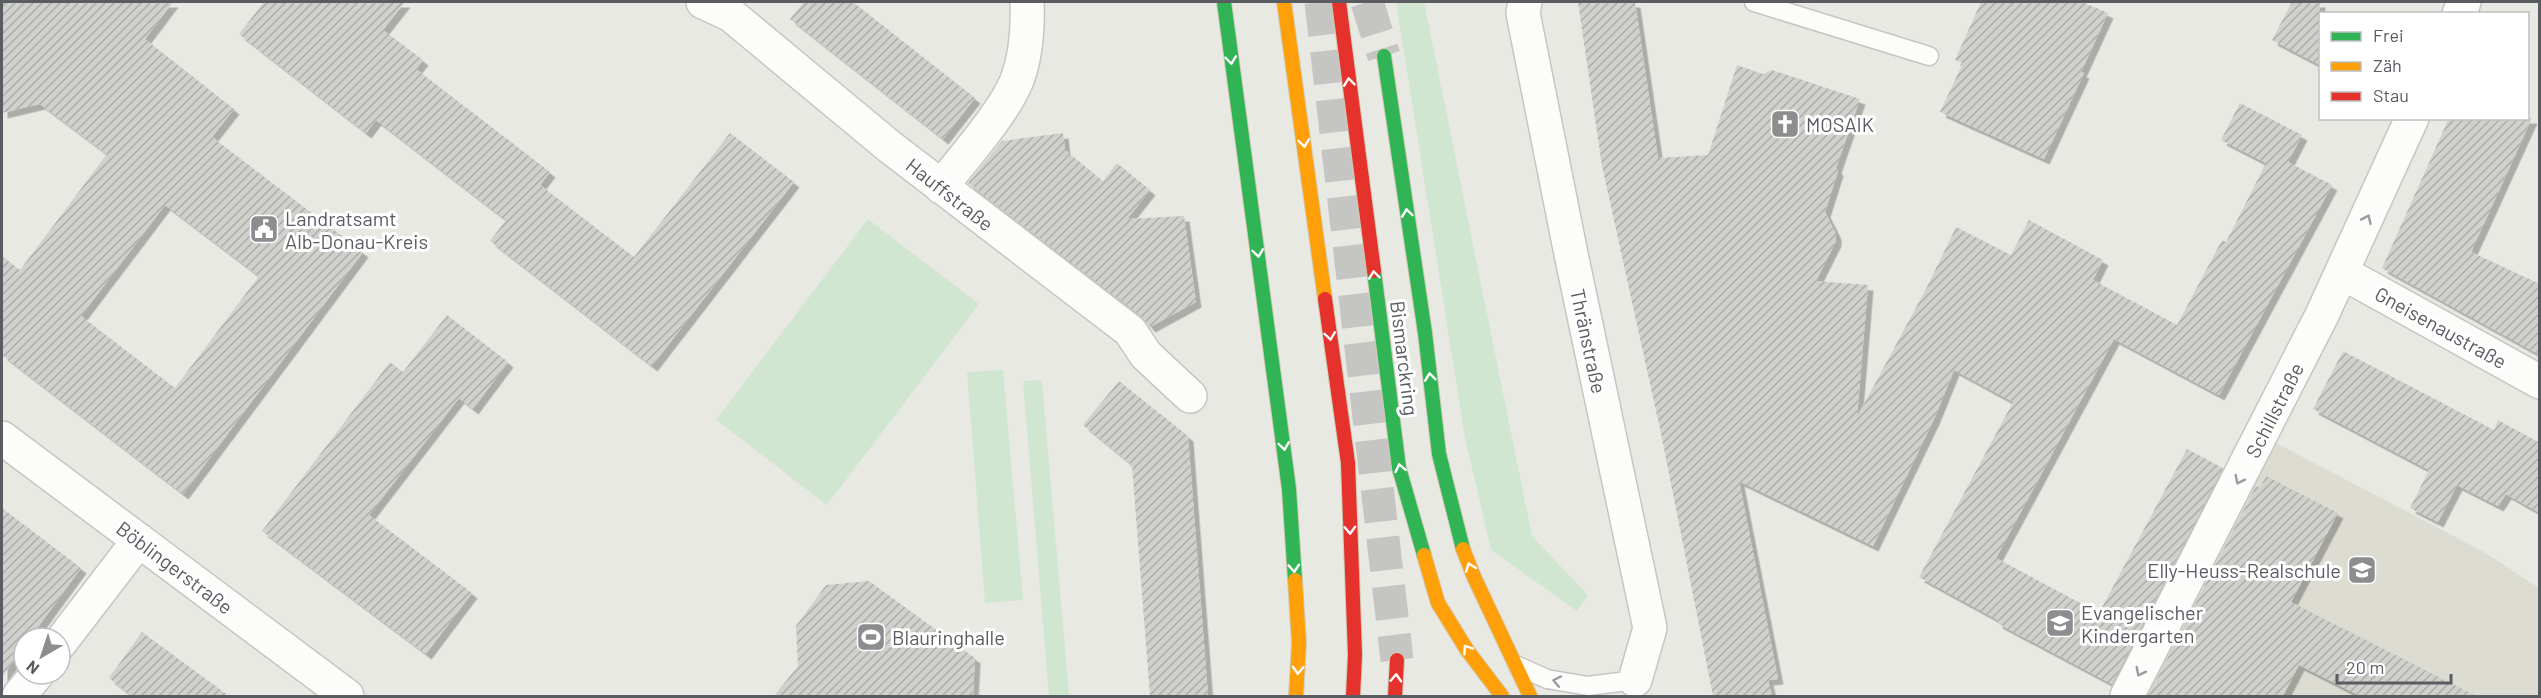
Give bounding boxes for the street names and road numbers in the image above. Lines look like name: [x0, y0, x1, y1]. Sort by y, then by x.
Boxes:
street label: Hauffstraße: [902, 153, 998, 235]
street label: Gneisenaustraße: [2371, 281, 2511, 373]
street label: Thränstraße: [1566, 286, 1612, 396]
street label: Bismarckring: [1386, 299, 1424, 417]
street label: Schillstraße: [2240, 359, 2308, 461]
street label: Böblingerstraße: [112, 515, 238, 619]

